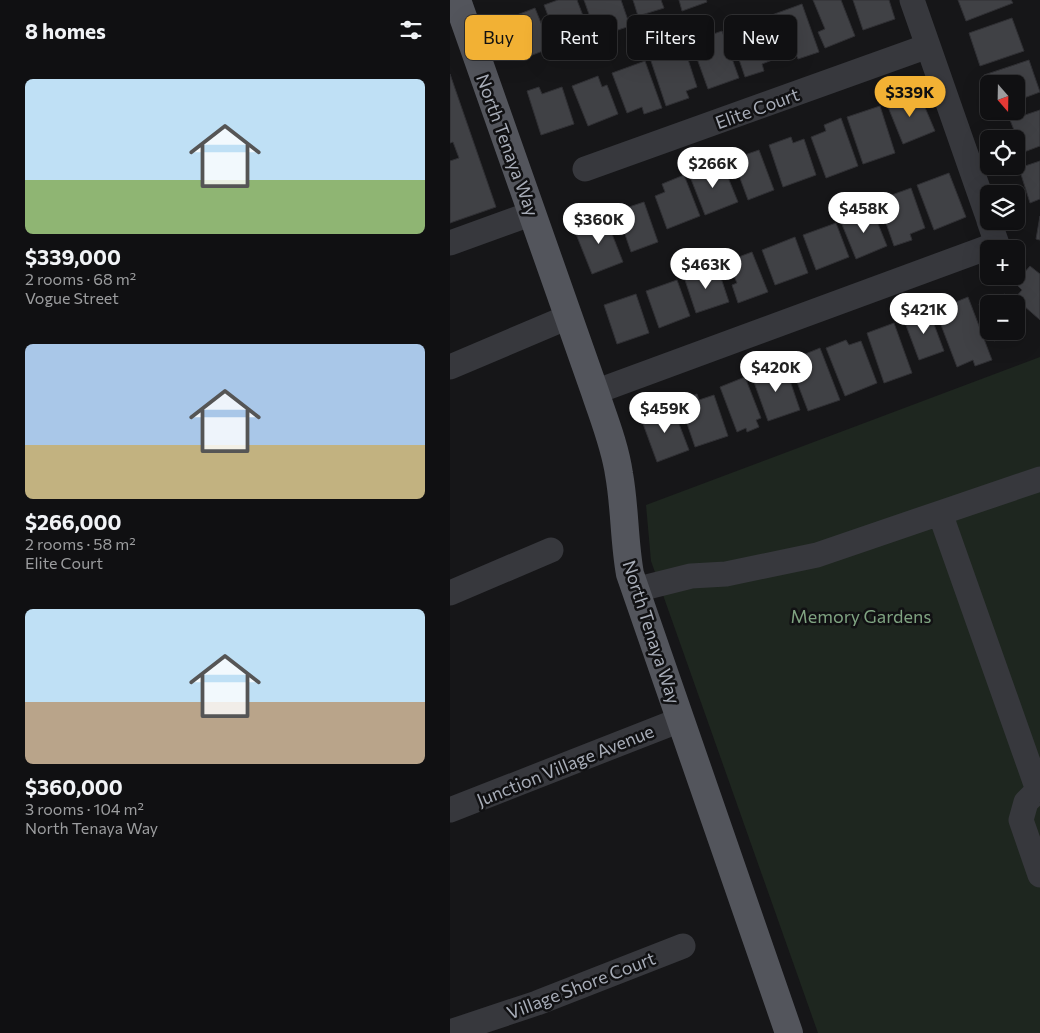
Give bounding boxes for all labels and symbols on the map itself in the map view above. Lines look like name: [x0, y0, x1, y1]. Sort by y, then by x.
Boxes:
street label: North Tenaya Way: [472, 71, 544, 219]
north arrow: [980, 75, 1025, 120]
pin: $339K: [875, 76, 945, 118]
street label: Elite Court: [712, 83, 802, 133]
pin: $266K: [678, 146, 748, 189]
pin: $458K: [829, 192, 899, 234]
pin: $360K: [564, 202, 634, 245]
pin: $463K: [671, 248, 741, 290]
pin: $421K: [889, 292, 959, 335]
pin: $420K: [741, 350, 811, 393]
pin: $459K: [630, 392, 700, 434]
street label: North Tenaya Way: [618, 557, 686, 707]
park label: Memory Gardens: [791, 605, 931, 627]
street label: Junction Village Avenue: [473, 719, 657, 811]
street label: Village Shore Court: [504, 947, 658, 1023]

